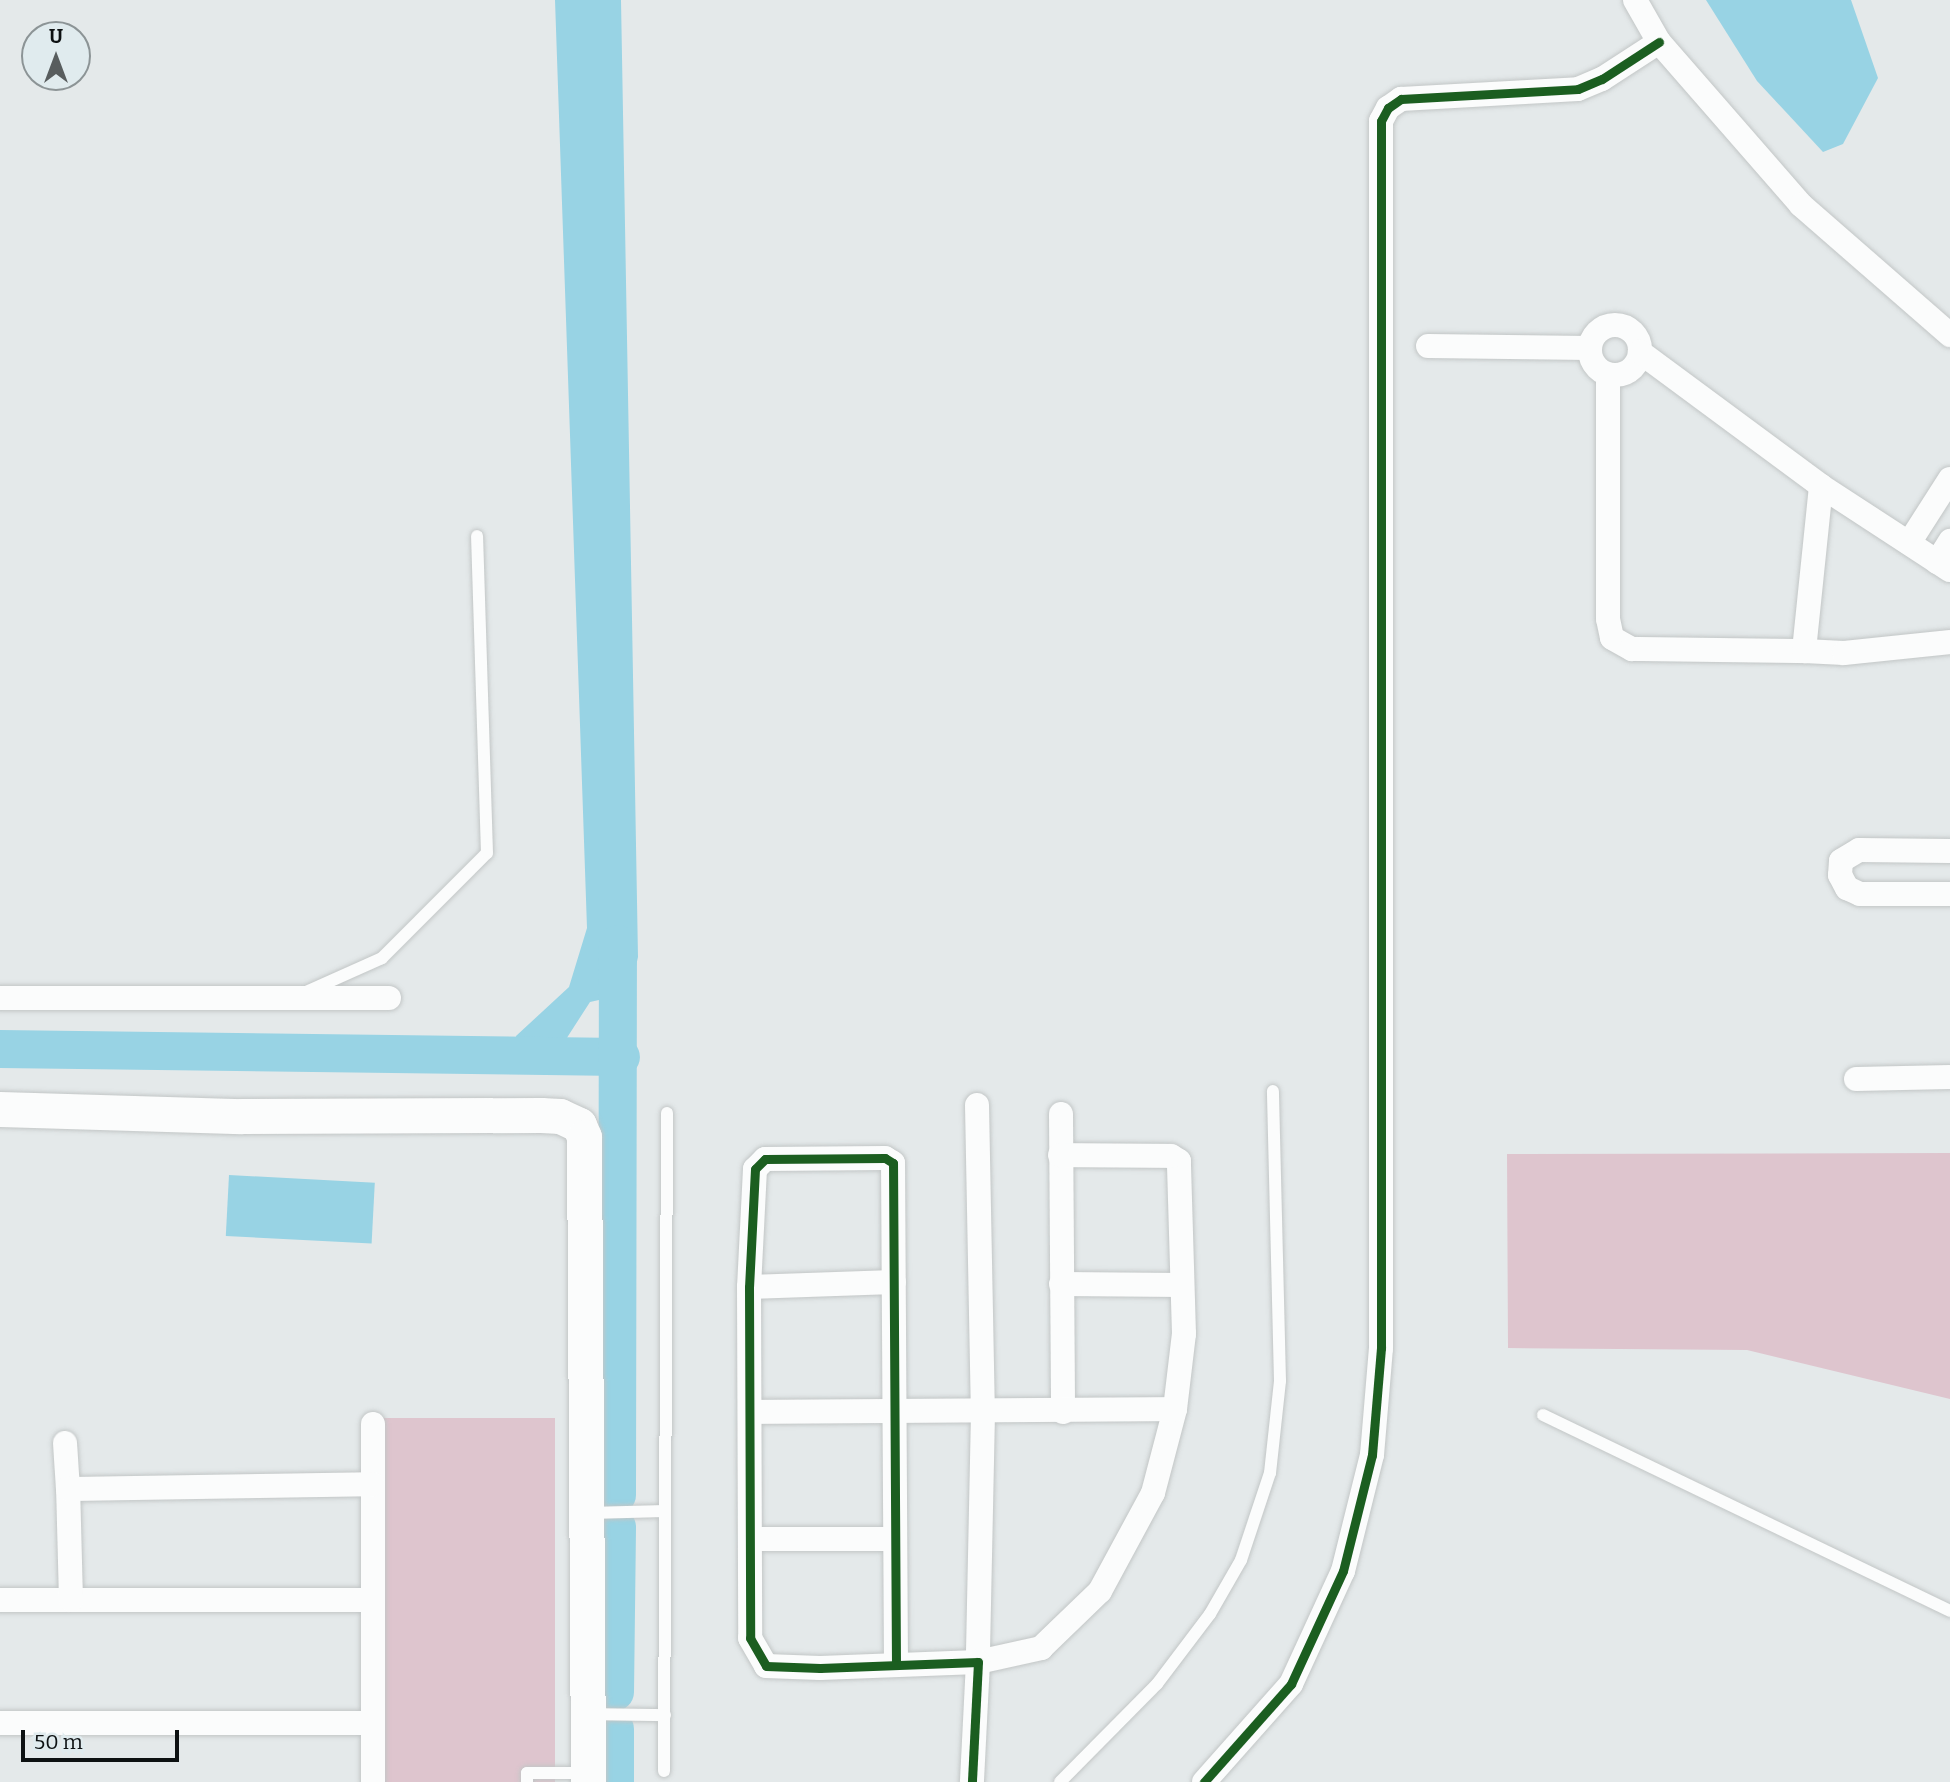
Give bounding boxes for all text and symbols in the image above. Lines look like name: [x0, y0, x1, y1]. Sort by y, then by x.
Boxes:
north arrow: [21, 21, 91, 91]
text: U: [49, 25, 63, 48]
scale bar: [24, 1716, 182, 1760]
text: 50 m: [34, 1729, 83, 1755]

